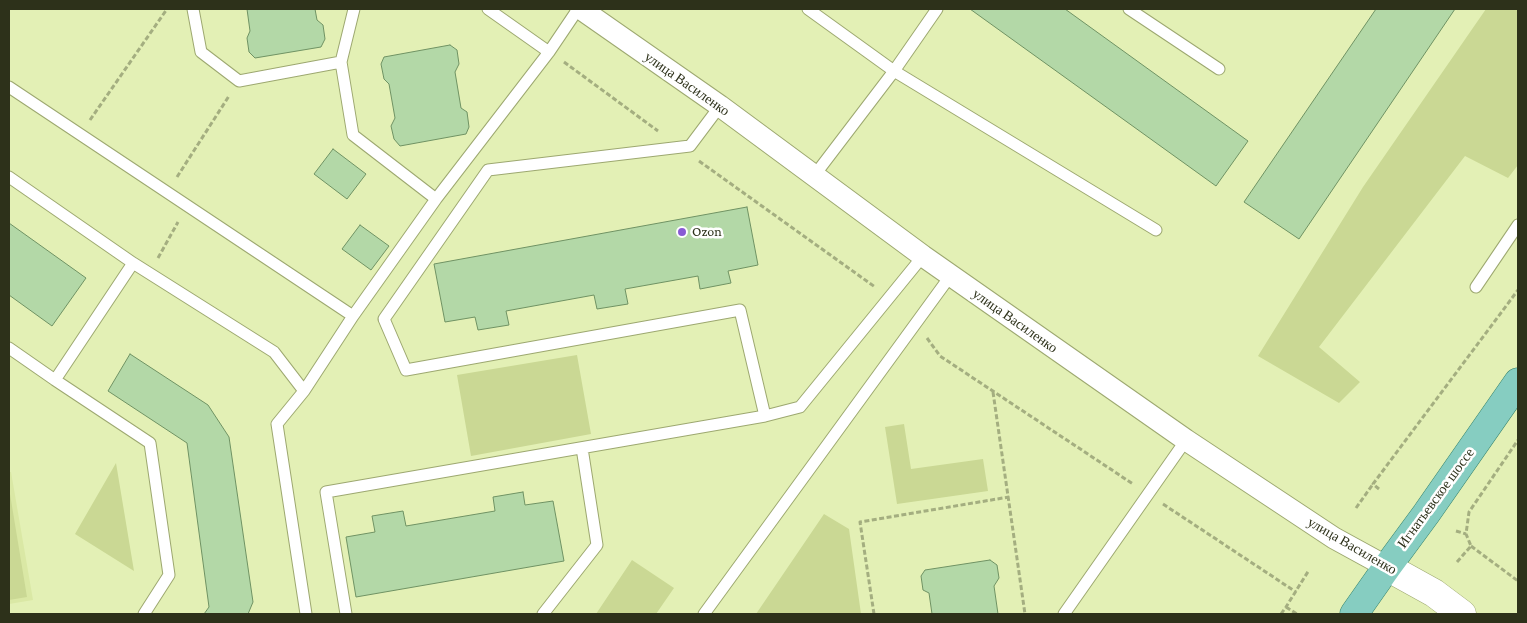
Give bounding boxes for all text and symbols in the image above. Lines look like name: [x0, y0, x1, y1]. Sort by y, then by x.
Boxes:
street label: улица Василенко: [641, 48, 733, 120]
place label: Ozon: [692, 224, 722, 240]
marker: Ozon: [676, 226, 688, 238]
street label: улица Василенко: [969, 285, 1061, 357]
street label: Игнатьевское шоссе: [1394, 445, 1478, 551]
street label: улица Василенко: [1304, 514, 1400, 578]

